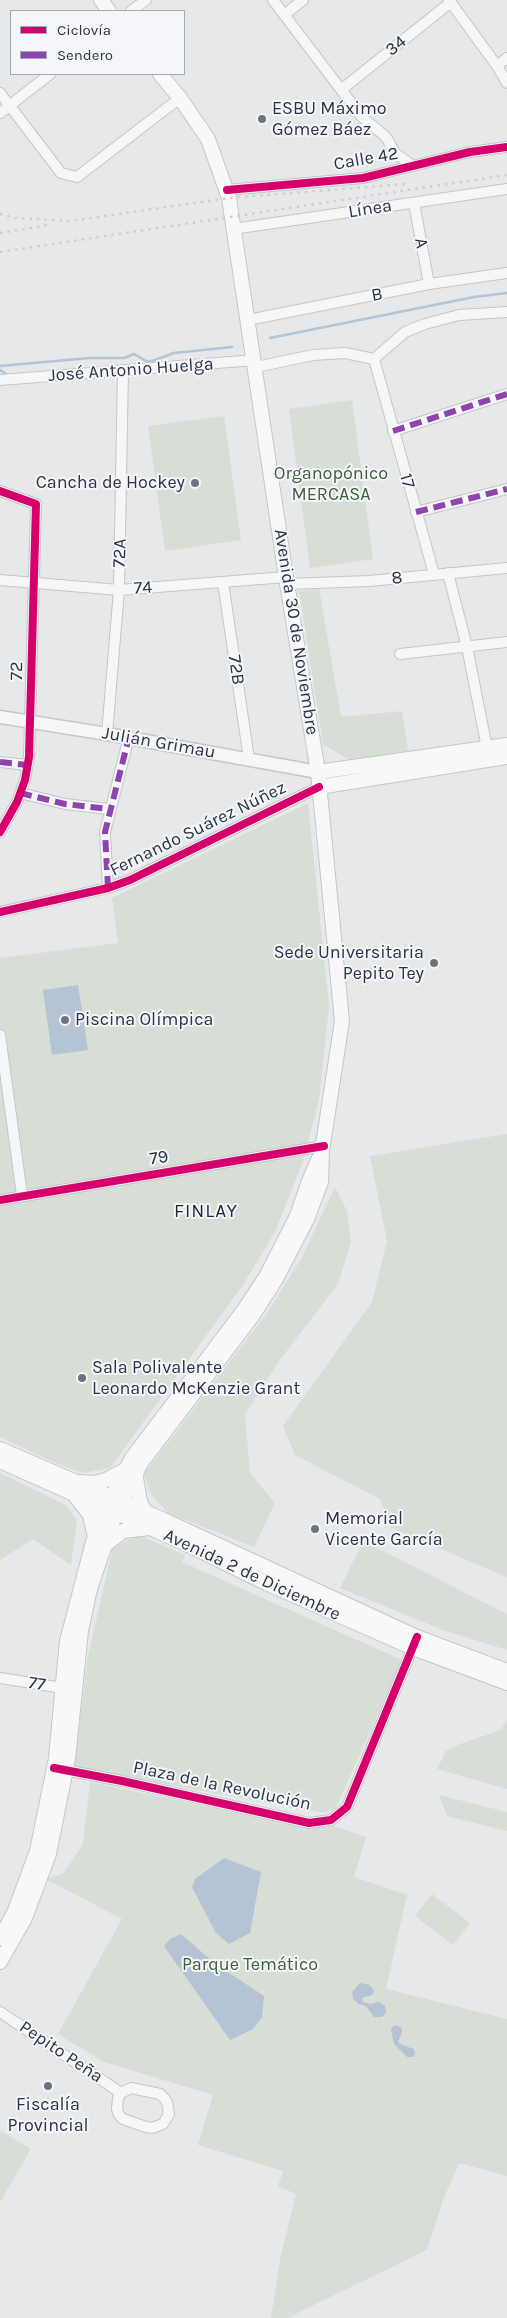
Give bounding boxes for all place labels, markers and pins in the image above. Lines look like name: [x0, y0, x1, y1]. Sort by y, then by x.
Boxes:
place label: ESBU Máximo Gómez Báez: [272, 98, 387, 140]
marker: ESBU Máximo Gómez Báez: [256, 113, 268, 125]
place label: Cancha de Hockey: [36, 472, 185, 494]
marker: Cancha de Hockey: [189, 477, 201, 489]
place label: Sede Universitaria Pepito Tey: [274, 942, 424, 984]
marker: Sede Universitaria Pepito Tey: [428, 957, 440, 969]
place label: Piscina Olímpica: [75, 1009, 213, 1031]
marker: Piscina Olímpica: [59, 1014, 71, 1026]
place label: Sala Polivalente Leonardo McKenzie Grant: [92, 1357, 300, 1400]
marker: Sala Polivalente Leonardo McKenzie Grant: [76, 1372, 88, 1384]
place label: Memorial Vicente García: [325, 1508, 443, 1550]
marker: Memorial Vicente García: [309, 1523, 321, 1535]
marker: Fiscalía Provincial: [42, 2080, 54, 2092]
place label: Fiscalía Provincial: [7, 2094, 89, 2136]

